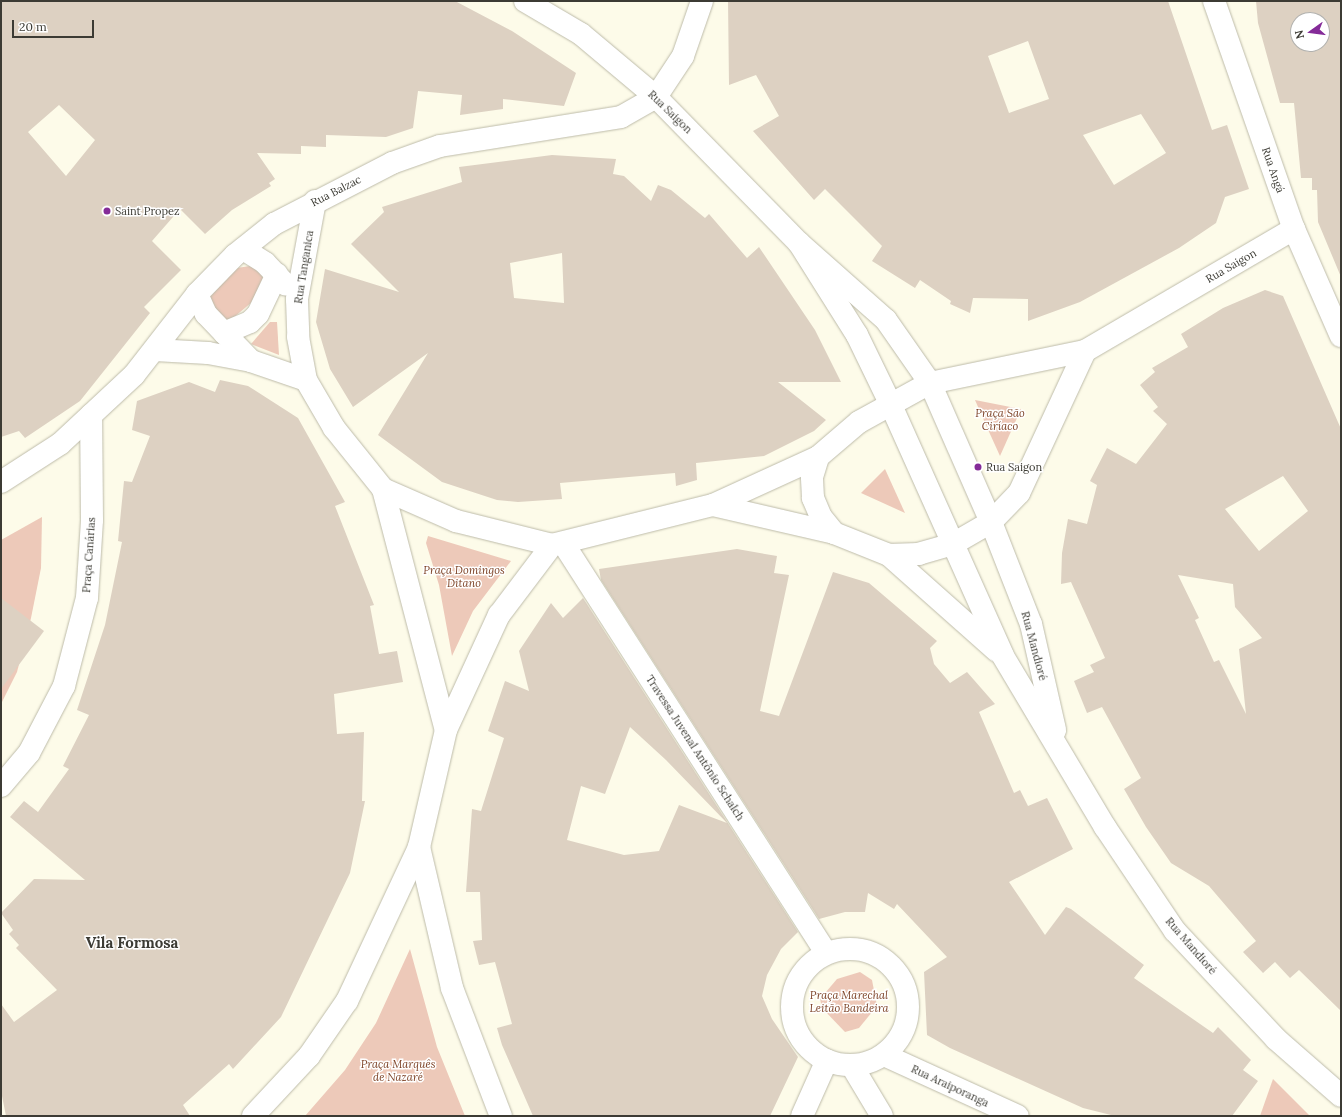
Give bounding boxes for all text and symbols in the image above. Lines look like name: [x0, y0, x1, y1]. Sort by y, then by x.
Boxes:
scale bar: [14, 12, 96, 38]
north arrow: [1290, 12, 1330, 52]
text: 20 m: [19, 19, 47, 34]
text: N: [1292, 29, 1307, 40]
street label: Rua Saigon: [645, 88, 695, 136]
street label: Rua Angá: [1259, 145, 1287, 195]
street label: Rua Balzac: [309, 173, 363, 209]
place label: Saint Propez: [115, 204, 180, 218]
marker: Saint Propez: [102, 206, 112, 216]
street label: Rua Tanganica: [292, 229, 316, 305]
street label: Rua Saigon: [1203, 246, 1259, 286]
park label: Praça São Ciríaco: [975, 407, 1025, 433]
place label: Rua Saigon: [986, 460, 1042, 474]
marker: Rua Saigon: [973, 462, 983, 472]
street label: Praça Canárias: [80, 517, 98, 593]
park label: Praça Domingos Ditano: [423, 564, 505, 590]
street label: Rua Mandioré: [1018, 610, 1050, 682]
street label: Travessa Juvenal Antônio Schalch: [643, 673, 747, 823]
street label: Rua Mandioré: [1163, 915, 1219, 977]
district label: Vila Formosa: [86, 934, 178, 952]
park label: Praça Marechal Leitão Bandeira: [809, 989, 889, 1015]
park label: Praça Marquês de Nazaré: [361, 1058, 435, 1084]
street label: Rua Araiporanga: [909, 1062, 991, 1110]

